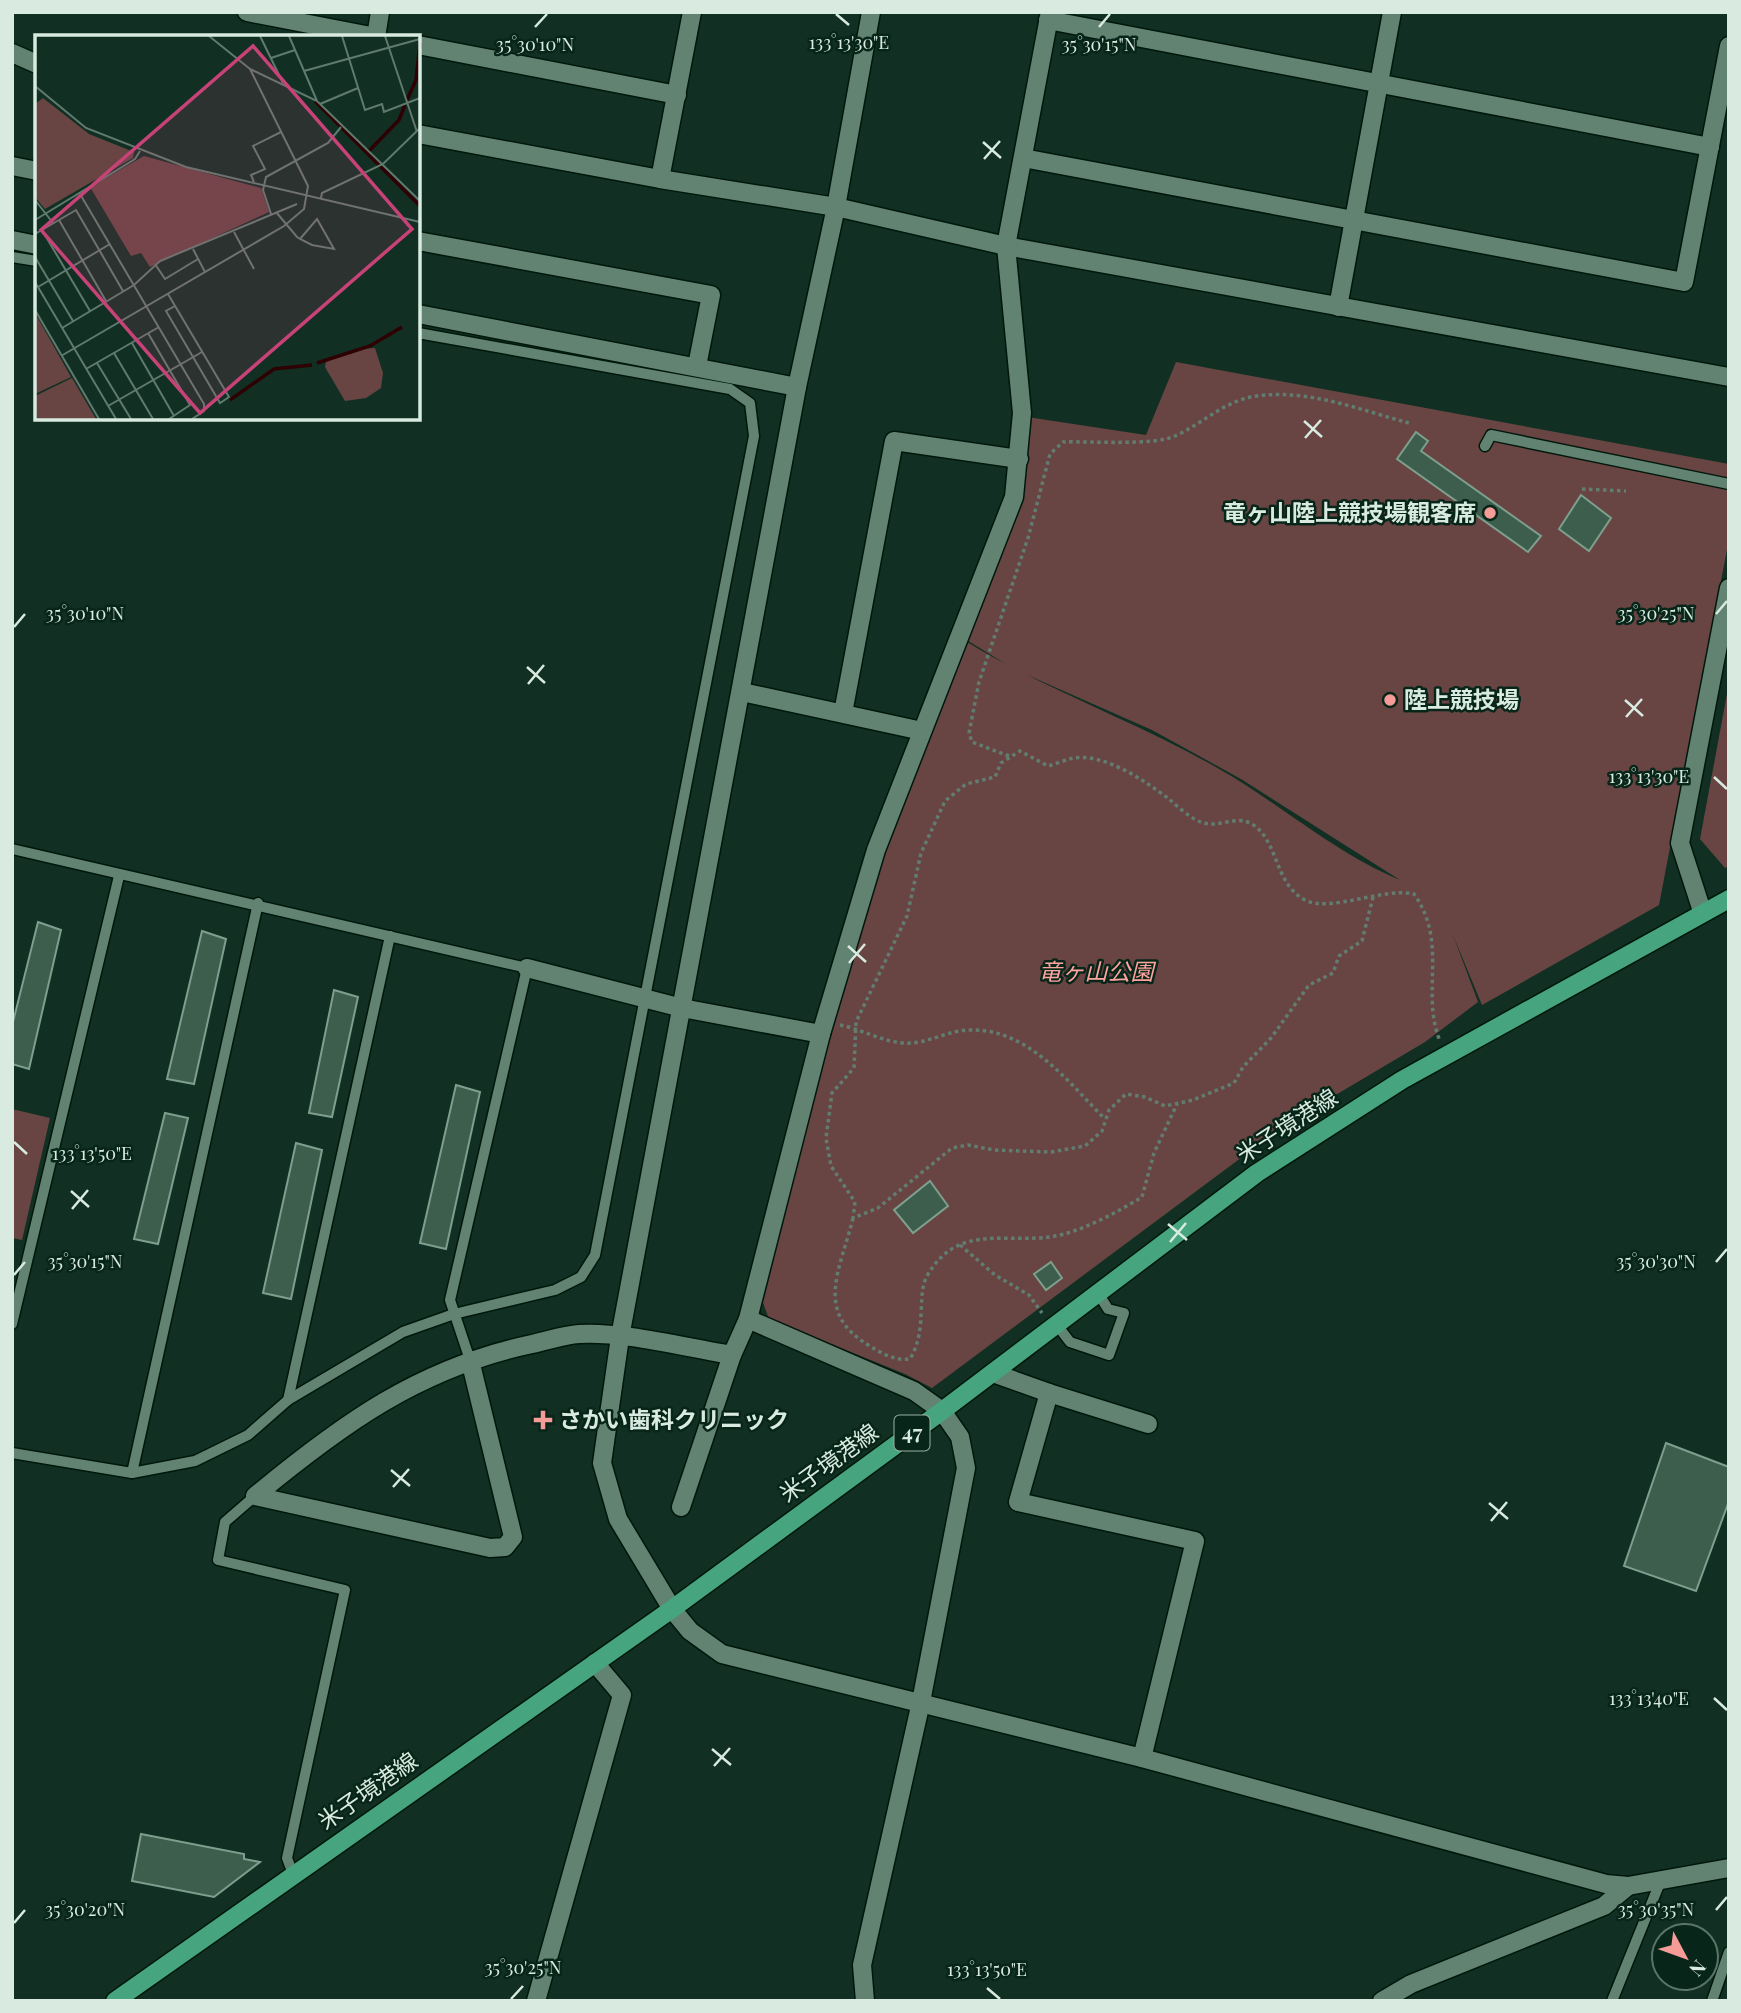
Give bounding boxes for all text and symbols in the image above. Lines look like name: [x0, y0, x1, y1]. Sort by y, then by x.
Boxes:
text: 133°13'30"E: [809, 30, 889, 54]
text: 35°30'10"N: [496, 32, 574, 56]
text: 35°30'15"N: [1062, 32, 1137, 56]
inset map: [35, 35, 420, 420]
place label: 竜ヶ山陸上競技場観客席: [1223, 496, 1476, 527]
marker: 竜ヶ山陸上競技場観客席: [1482, 505, 1498, 521]
text: 35°30'10"N: [46, 601, 124, 625]
text: 35°30'25"N: [1617, 601, 1695, 625]
place label: 陸上競技場: [1404, 683, 1519, 714]
marker: 陸上競技場: [1382, 692, 1398, 708]
text: 133°13'30"E: [1609, 764, 1689, 788]
park label: 竜ヶ山公園: [1039, 955, 1157, 986]
street label: 米子境港線: [1230, 1080, 1343, 1169]
text: 133°13'50"E: [52, 1141, 132, 1165]
text: 35°30'15"N: [48, 1249, 123, 1273]
text: 35°30'30"N: [1616, 1249, 1696, 1273]
place label: さかい歯科クリニック: [559, 1403, 789, 1434]
marker: さかい歯科クリニック: [533, 1410, 553, 1430]
street label: 米子境港線: [772, 1415, 884, 1508]
road number: 47: [894, 1416, 930, 1450]
text: 133°13'40"E: [1609, 1686, 1689, 1710]
street label: 米子境港線: [311, 1744, 423, 1835]
text: 35°30'20"N: [45, 1897, 125, 1921]
text: 35°30'35"N: [1618, 1897, 1695, 1921]
north arrow: [1650, 1922, 1720, 1992]
text: 35°30'25"N: [484, 1955, 562, 1979]
text: N: [1684, 1955, 1713, 1983]
text: 133°13'50"E: [947, 1957, 1027, 1981]

